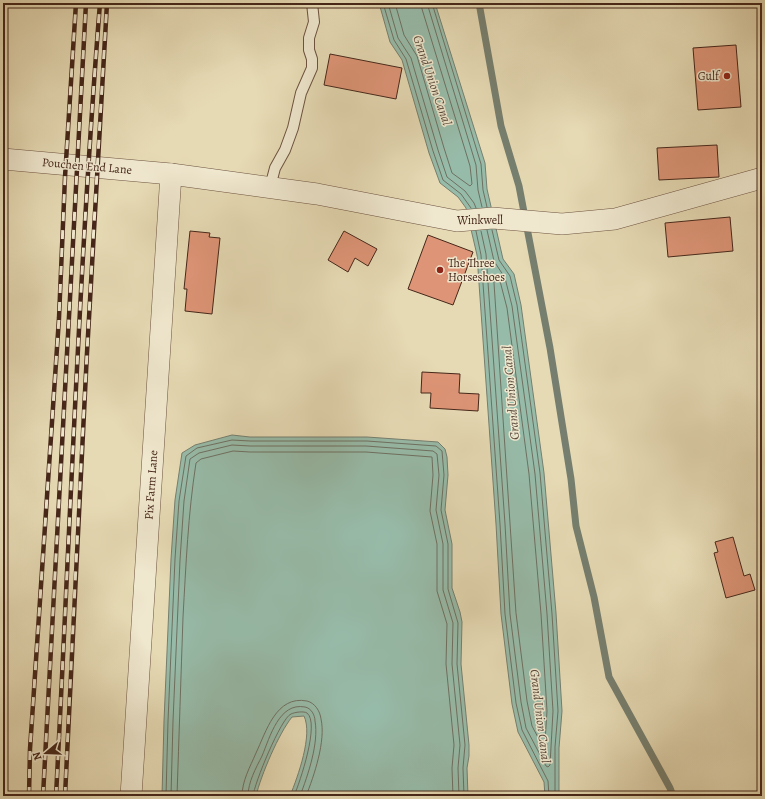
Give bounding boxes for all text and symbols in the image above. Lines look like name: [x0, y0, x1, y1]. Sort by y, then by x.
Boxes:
water label: Grand Union Canal: [409, 33, 456, 128]
place label: Gulf: [698, 68, 721, 84]
marker: Gulf: [722, 71, 732, 81]
street label: Pouchen End Lane: [41, 154, 133, 178]
street label: Winkwell: [456, 212, 503, 228]
place label: The Three Horseshoes: [448, 255, 505, 285]
marker: The Three Horseshoes: [435, 265, 445, 275]
water label: Grand Union Canal: [498, 344, 523, 441]
street label: Pix Farm Lane: [141, 450, 161, 520]
water label: Grand Union Canal: [526, 668, 555, 765]
north arrow: [26, 733, 66, 773]
text: N: [29, 750, 45, 762]

